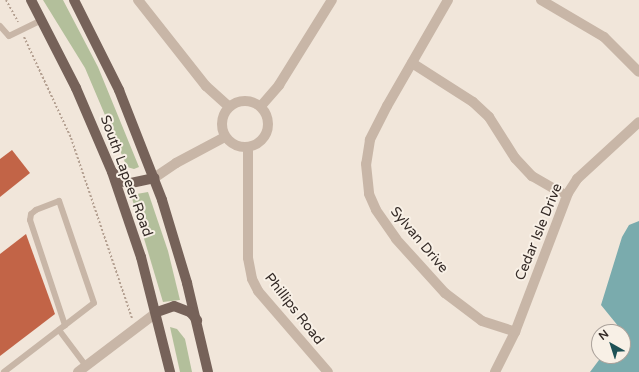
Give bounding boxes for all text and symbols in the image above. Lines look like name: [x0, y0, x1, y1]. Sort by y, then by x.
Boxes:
street label: South Lapeer Road: [96, 113, 156, 239]
street label: Cedar Isle Drive: [512, 181, 566, 283]
street label: Sylvan Drive: [387, 204, 451, 276]
street label: Phillips Road: [261, 270, 327, 348]
north arrow: [591, 324, 631, 364]
text: N: [596, 327, 611, 343]

